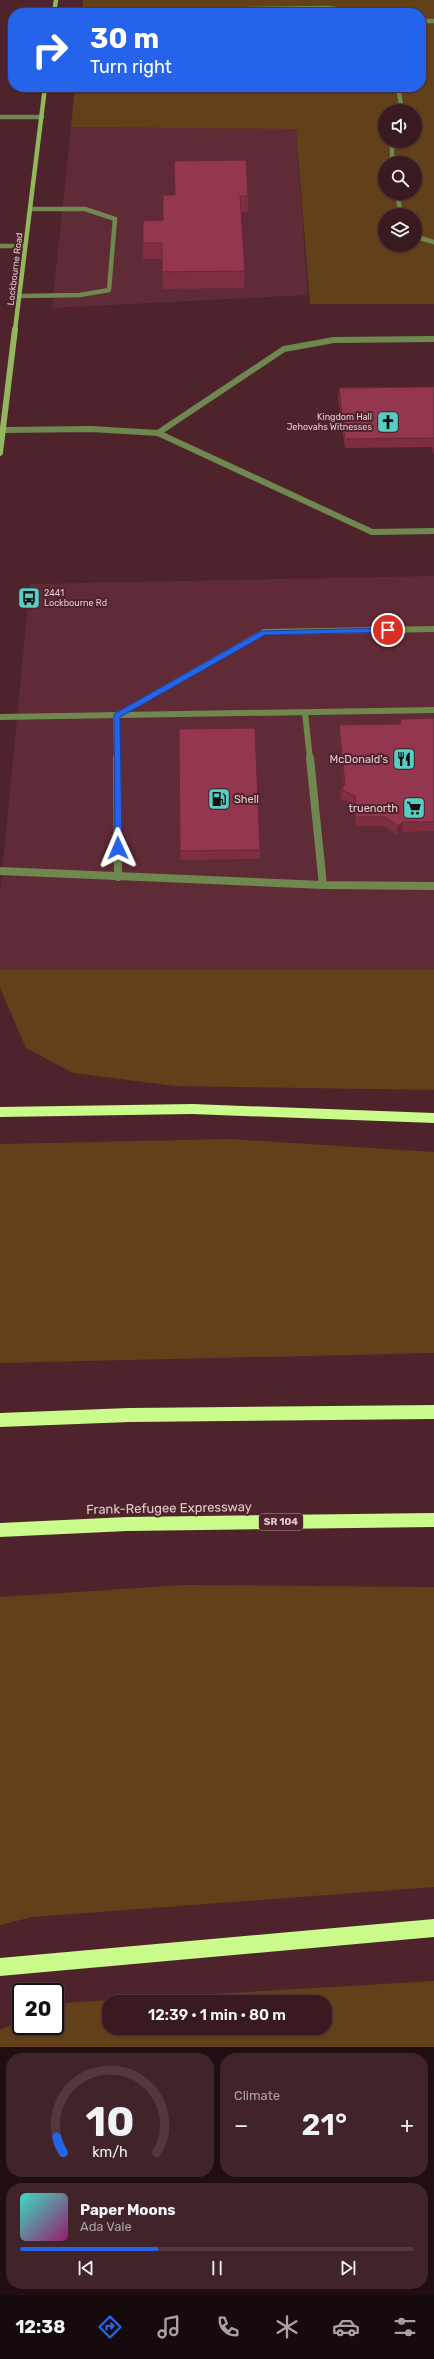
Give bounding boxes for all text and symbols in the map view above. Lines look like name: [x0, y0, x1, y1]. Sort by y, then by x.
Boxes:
text: 30 m: [90, 22, 159, 55]
icon: right: [24, 24, 76, 76]
text: Turn right: [90, 56, 172, 78]
map controls: [378, 104, 422, 252]
button: sound: [378, 104, 422, 148]
button: search: [378, 156, 422, 200]
button: layers: [378, 208, 422, 252]
street label: Lockbourne Road: [6, 232, 24, 306]
church icon: Kingdom Hall Jehovahs Witnesses: [375, 409, 401, 435]
place label: Kingdom Hall Jehovahs Witnesses: [287, 412, 372, 432]
bus stop icon: 2441 Lockbourne Rd: [16, 585, 42, 611]
place label: 2441 Lockbourne Rd: [44, 588, 107, 608]
pin: [371, 613, 405, 647]
icon: arrive: [377, 619, 399, 641]
restaurant icon: McDonald's: [391, 746, 417, 772]
place label: McDonald's: [330, 753, 388, 766]
fuel station icon: Shell: [206, 786, 232, 812]
place label: Shell: [234, 793, 259, 806]
supermarket icon: truenorth: [401, 795, 427, 821]
place label: truenorth: [349, 802, 398, 815]
position arrow: [97, 827, 139, 869]
street label: Frank-Refugee Expressway: [86, 1499, 252, 1518]
road number: SR 104: [259, 1514, 303, 1530]
speed limit sign: 20: [12, 1983, 64, 2035]
text: 12:39 · 1 min · 80 m: [148, 2006, 286, 2024]
text: Climate: [234, 2088, 280, 2103]
text: 10: [86, 2097, 134, 2146]
text: 21°: [302, 2107, 347, 2143]
text: −: [234, 2112, 248, 2139]
text: +: [400, 2112, 414, 2139]
text: km/h: [92, 2144, 128, 2161]
text: Paper Moons: [80, 2201, 176, 2219]
text: Ada Vale: [80, 2219, 132, 2234]
icon: previous: [75, 2257, 97, 2279]
icon: pause: [206, 2257, 228, 2279]
icon: next: [337, 2257, 359, 2279]
icon: directions: [96, 2313, 124, 2341]
icon: music: [155, 2313, 183, 2341]
icon: phone: [214, 2313, 242, 2341]
icon: climate: [273, 2313, 301, 2341]
icon: car: [332, 2313, 360, 2341]
icon: filters: [391, 2313, 419, 2341]
text: 12:38: [15, 2316, 65, 2338]

